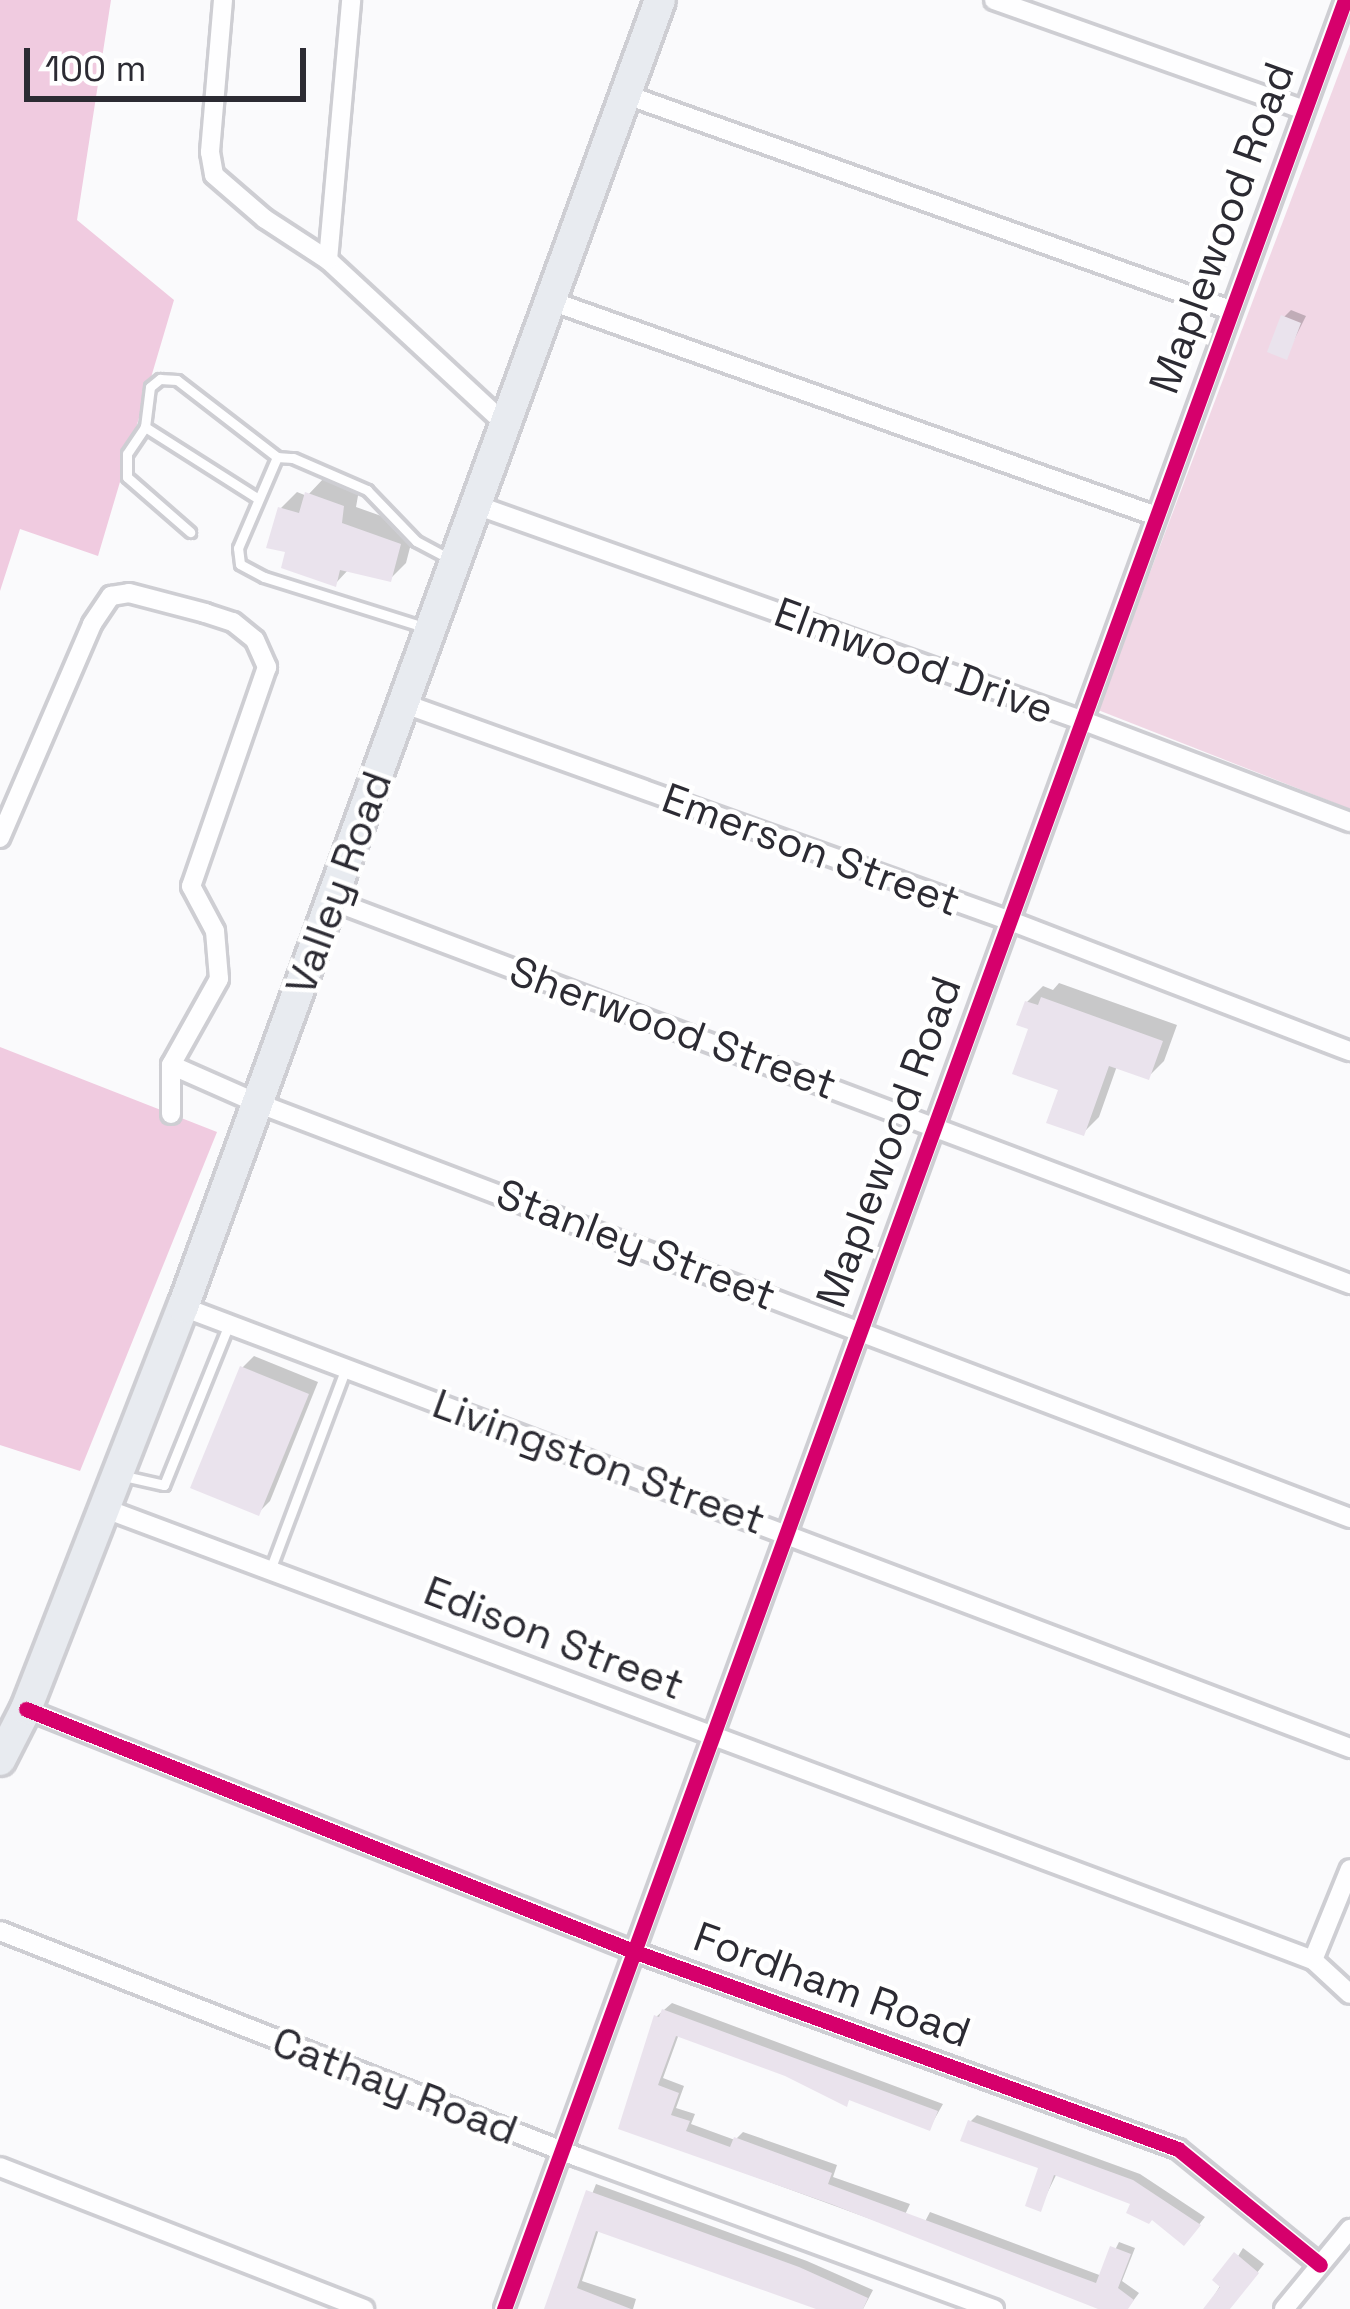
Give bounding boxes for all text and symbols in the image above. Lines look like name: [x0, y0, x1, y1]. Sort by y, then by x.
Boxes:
scale bar: [30, 24, 312, 98]
text: 100 m: [45, 46, 146, 92]
street label: Maplewood Road: [1139, 56, 1305, 400]
street label: Elmwood Drive: [768, 587, 1060, 735]
street label: Valley Road: [275, 765, 403, 1001]
street label: Emerson Street: [655, 773, 967, 927]
street label: Sherwood Street: [503, 946, 843, 1110]
street label: Maplewood Road: [806, 970, 972, 1314]
street label: Stanley Street: [489, 1169, 783, 1321]
street label: Livingston Street: [426, 1378, 772, 1546]
street label: Edison Street: [417, 1565, 691, 1711]
street label: Fordham Road: [687, 1912, 977, 2058]
street label: Cathay Road: [266, 2016, 524, 2156]

